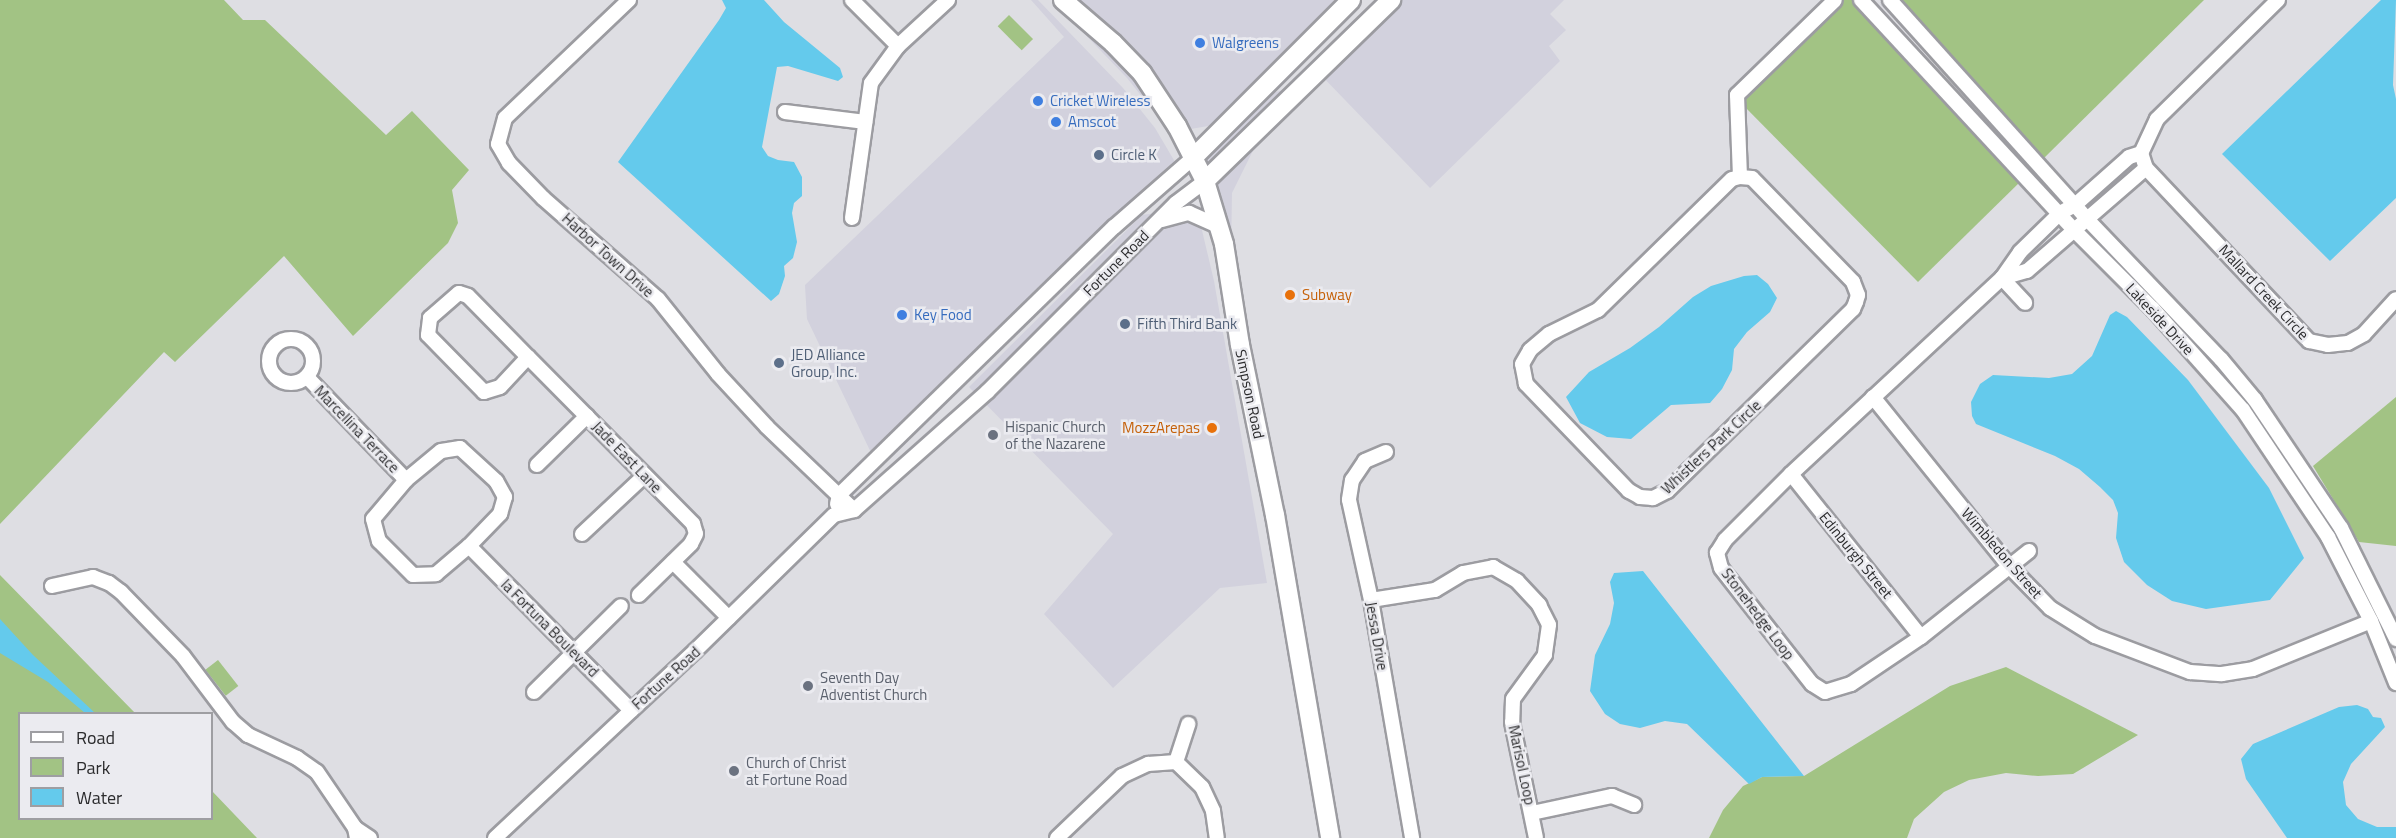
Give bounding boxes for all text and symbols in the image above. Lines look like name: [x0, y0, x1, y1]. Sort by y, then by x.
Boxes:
place label: Walgreens: [1212, 34, 1279, 52]
marker: Walgreens: [1193, 36, 1207, 50]
place label: Cricket Wireless: [1050, 92, 1150, 110]
marker: Cricket Wireless: [1031, 94, 1045, 108]
place label: Amscot: [1068, 113, 1116, 131]
marker: Amscot: [1049, 115, 1063, 129]
place label: Circle K: [1111, 146, 1157, 164]
marker: Circle K: [1092, 148, 1106, 162]
street label: Harbor Town Drive: [558, 209, 658, 301]
street label: Fortune Road: [1079, 226, 1153, 300]
street label: Mallard Creek Circle: [2215, 241, 2313, 343]
street label: Lakeside Drive: [2122, 280, 2198, 358]
place label: Subway: [1302, 286, 1352, 304]
marker: Subway: [1283, 288, 1297, 302]
place label: Key Food: [914, 306, 972, 324]
marker: Key Food: [895, 308, 909, 322]
place label: Fifth Third Bank: [1137, 315, 1237, 333]
marker: Fifth Third Bank: [1118, 317, 1132, 331]
place label: JED Alliance Group, Inc.: [791, 345, 865, 380]
street label: Simpson Road: [1232, 348, 1268, 440]
marker: JED Alliance Group, Inc.: [772, 356, 786, 370]
street label: Marcellina Terrace: [311, 382, 403, 476]
street label: Whistlers Park Circle: [1658, 396, 1764, 498]
place label: Hispanic Church of the Nazarene: [1005, 417, 1106, 452]
street label: Jade East Lane: [588, 418, 666, 496]
place label: MozzArepas: [1122, 419, 1200, 437]
marker: MozzArepas: [1205, 421, 1219, 435]
marker: Hispanic Church of the Nazarene: [986, 428, 1000, 442]
street label: Wimbledon Street: [1958, 504, 2046, 602]
street label: Edinburgh Street: [1816, 508, 1896, 602]
street label: Stonehedge Loop: [1718, 565, 1798, 663]
street label: la Fortuna Boulevard: [497, 575, 603, 681]
street label: Jessa Drive: [1362, 600, 1392, 672]
street label: Fortune Road: [628, 643, 704, 713]
place label: Seventh Day Adventist Church: [820, 668, 927, 703]
marker: Seventh Day Adventist Church: [801, 679, 815, 693]
legend: [18, 712, 213, 820]
street label: Marisol Loop: [1505, 723, 1539, 807]
text: Road: [76, 724, 115, 751]
place label: Church of Christ at Fortune Road: [746, 753, 847, 788]
text: Park: [76, 754, 110, 781]
marker: Church of Christ at Fortune Road: [727, 764, 741, 778]
text: Water: [76, 784, 122, 811]

